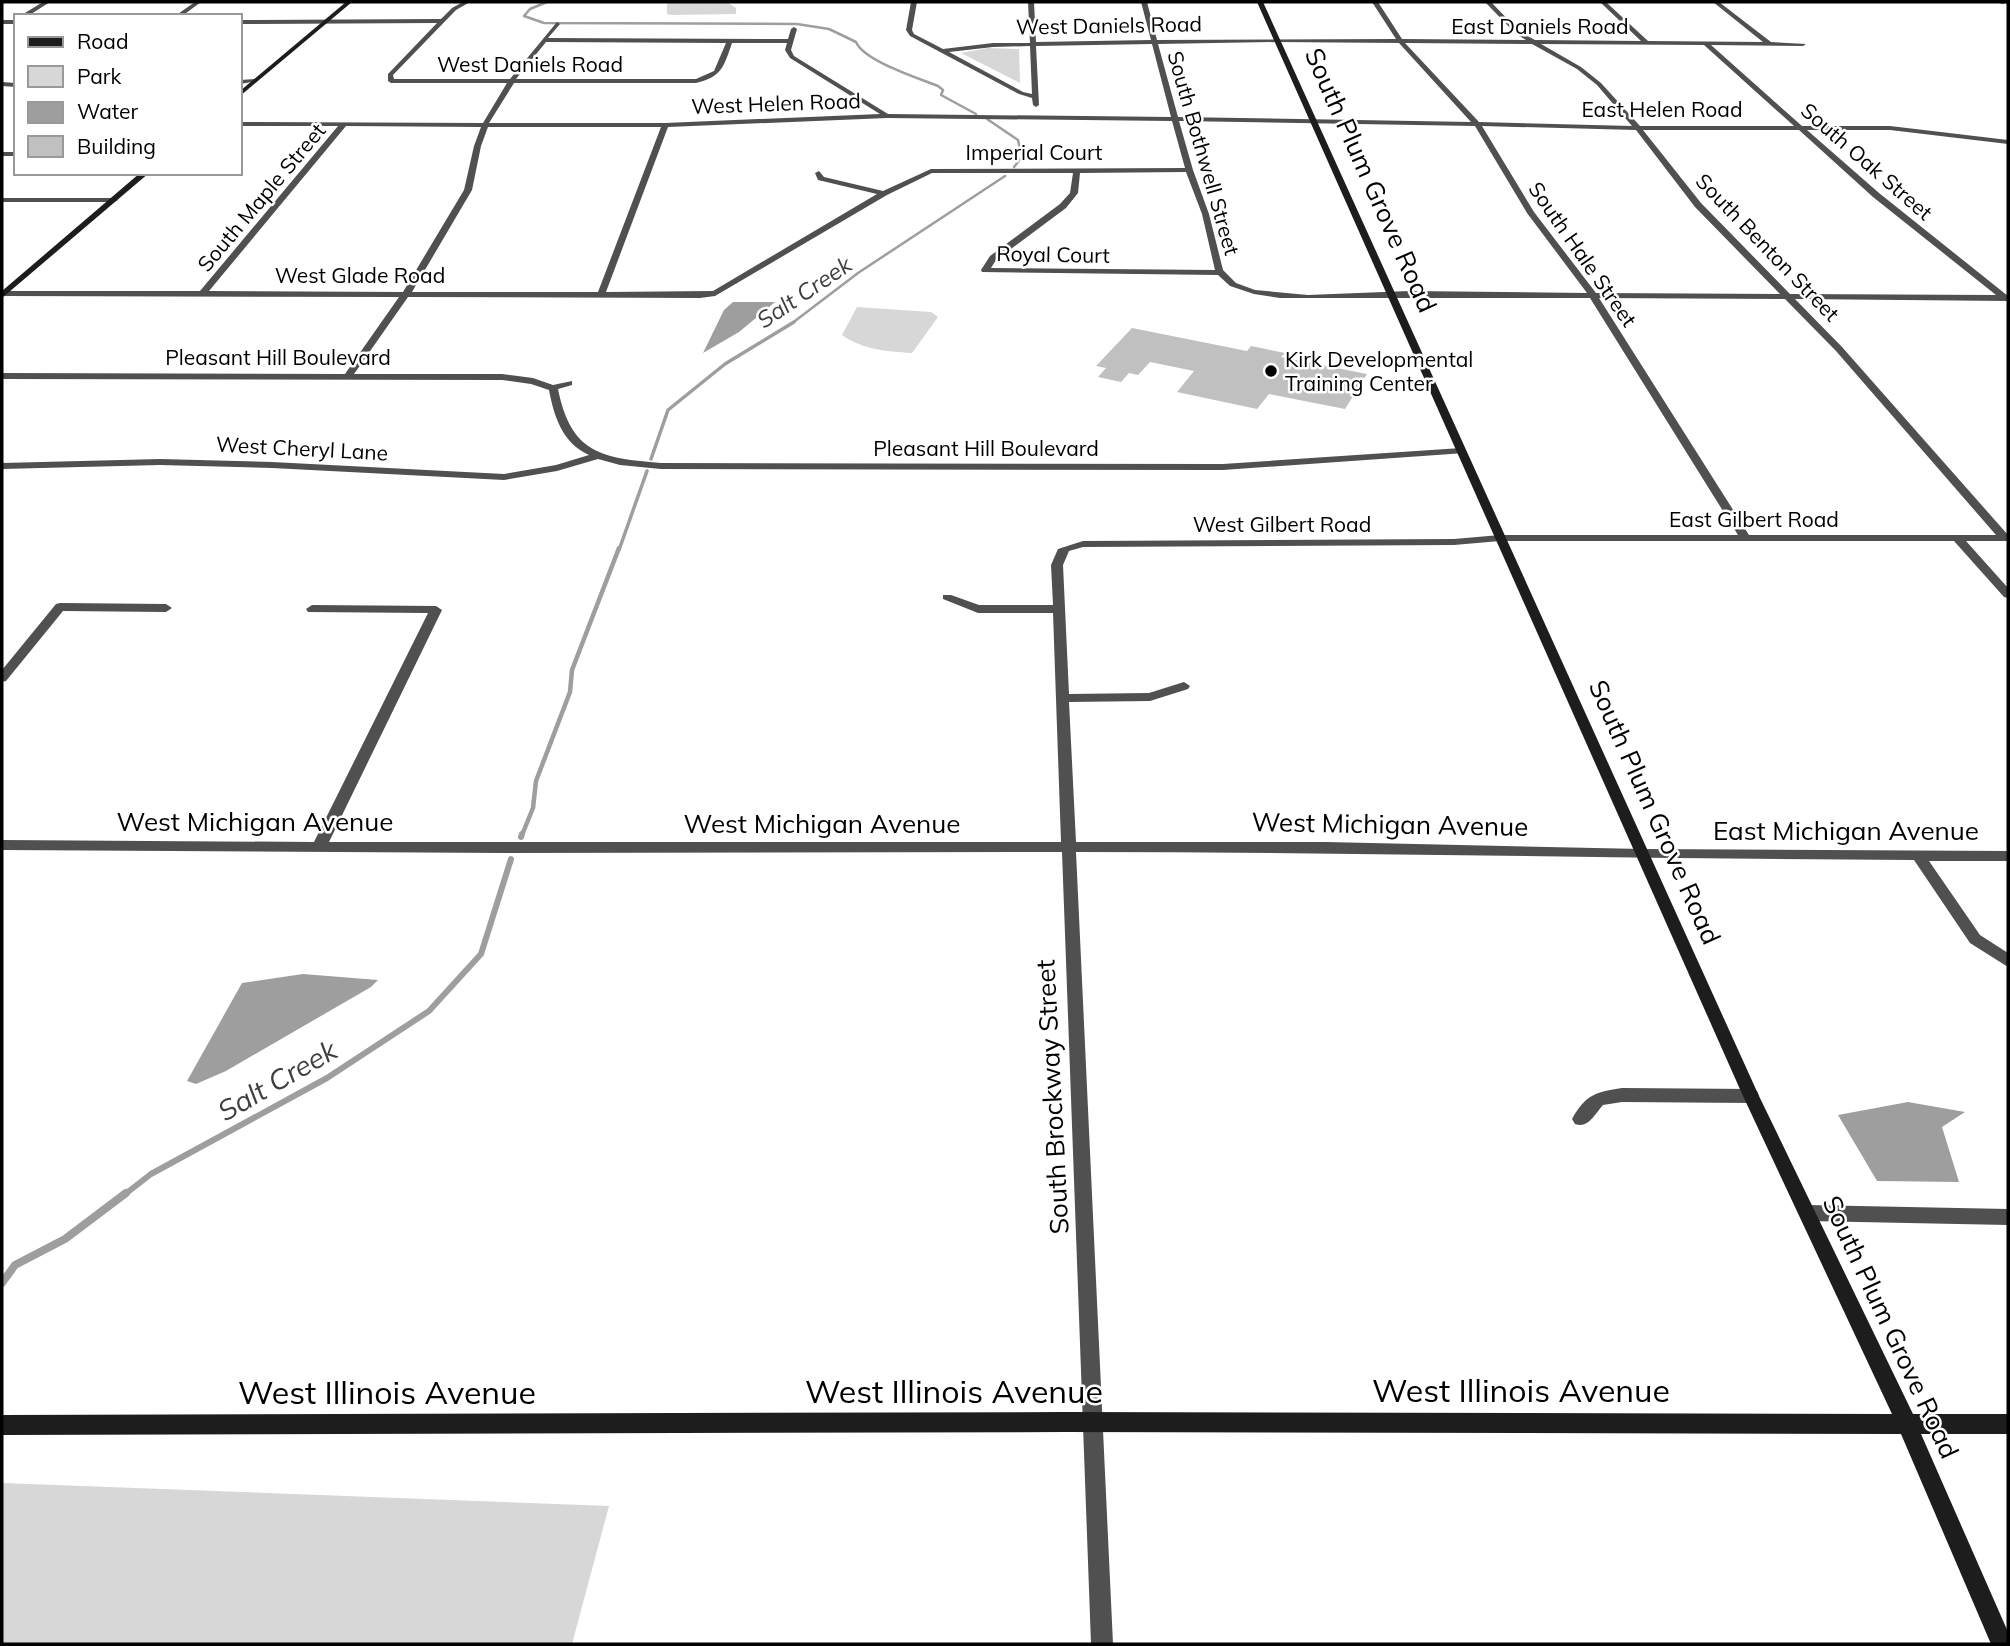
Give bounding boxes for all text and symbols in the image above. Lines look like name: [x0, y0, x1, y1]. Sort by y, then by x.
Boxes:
street label: West Daniels Road: [1016, 10, 1202, 40]
street label: East Daniels Road: [1451, 13, 1629, 39]
legend: [14, 14, 242, 175]
text: Road: [77, 28, 128, 54]
street label: South Plum Grove Road: [1298, 43, 1444, 317]
street label: South Bothwell Street: [1162, 48, 1246, 258]
street label: West Daniels Road: [437, 51, 623, 77]
text: Park: [77, 63, 121, 89]
street label: West Helen Road: [691, 87, 861, 119]
street label: East Helen Road: [1581, 96, 1743, 122]
street label: South Oak Street: [1796, 97, 1938, 225]
text: Water: [77, 98, 138, 124]
street label: South Maple Street: [191, 118, 331, 276]
text: Building: [77, 133, 156, 159]
street label: Imperial Court: [966, 139, 1102, 165]
street label: South Benton Street: [1691, 168, 1845, 326]
street label: South Hale Street: [1523, 177, 1643, 331]
street label: Royal Court: [996, 240, 1110, 268]
water label: Salt Creek: [751, 249, 858, 334]
street label: West Glade Road: [275, 262, 445, 288]
street label: Pleasant Hill Boulevard: [165, 344, 391, 370]
place label: Kirk Developmental Training Center: [1285, 346, 1473, 396]
marker: Kirk Developmental Training Center: [1263, 363, 1279, 379]
street label: West Cheryl Lane: [215, 431, 389, 465]
street label: Pleasant Hill Boulevard: [873, 435, 1099, 461]
street label: East Gilbert Road: [1669, 506, 1839, 532]
street label: West Gilbert Road: [1193, 511, 1371, 537]
street label: South Plum Grove Road: [1582, 675, 1728, 949]
street label: West Michigan Avenue: [117, 805, 393, 838]
street label: West Michigan Avenue: [1251, 805, 1529, 843]
street label: West Michigan Avenue: [684, 807, 960, 840]
street label: East Michigan Avenue: [1713, 814, 1979, 847]
street label: South Brockway Street: [1028, 959, 1076, 1235]
water label: Salt Creek: [211, 1031, 344, 1128]
street label: South Plum Grove Road: [1816, 1190, 1966, 1464]
street label: West Illinois Avenue: [1372, 1370, 1670, 1410]
street label: West Illinois Avenue: [805, 1371, 1103, 1411]
street label: West Illinois Avenue: [238, 1372, 536, 1412]

